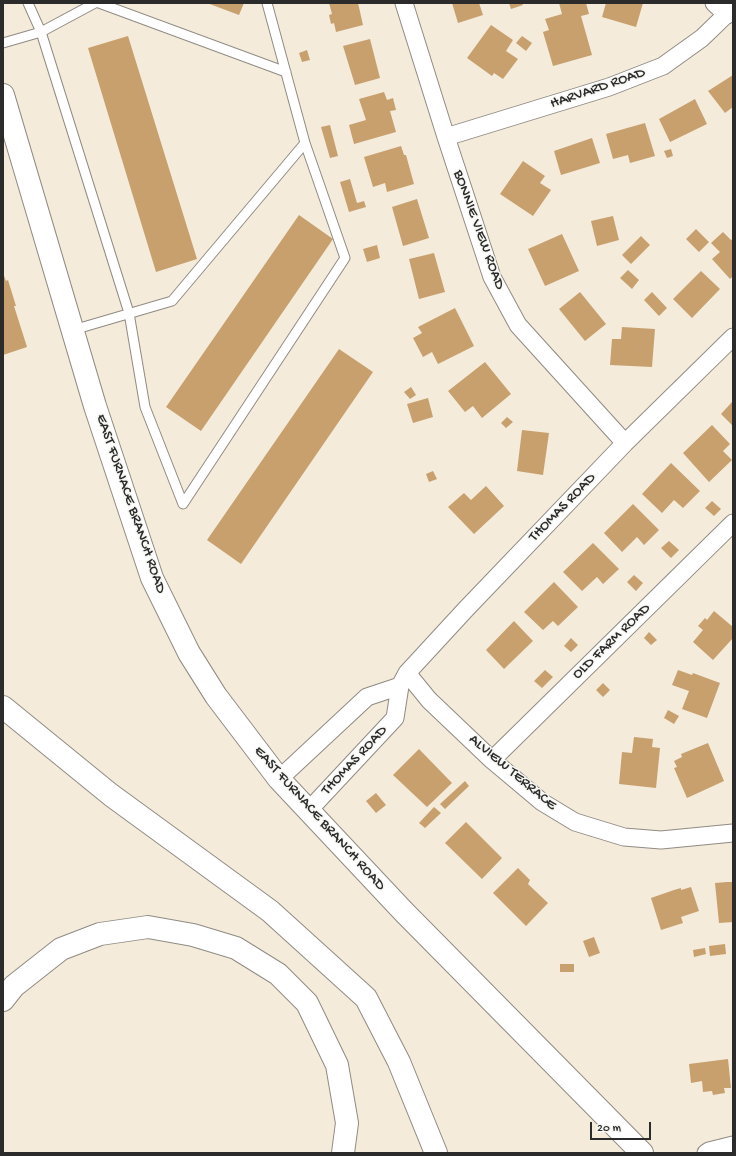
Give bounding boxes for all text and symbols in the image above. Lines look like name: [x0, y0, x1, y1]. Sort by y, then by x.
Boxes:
street label: HARVARD ROAD: [548, 64, 648, 114]
street label: BONNIE VIEW ROAD: [448, 168, 508, 292]
street label: EAST FURNACE BRANCH ROAD: [91, 412, 169, 596]
street label: THOMAS ROAD: [526, 470, 600, 546]
street label: OLD FARM ROAD: [569, 600, 655, 684]
street label: THOMAS ROAD: [318, 722, 392, 800]
street label: ALVIEW TERRACE: [464, 731, 560, 815]
street label: EAST FURNACE BRANCH ROAD: [249, 743, 389, 895]
scale bar: [592, 1114, 653, 1140]
text: 20 m: [597, 1122, 621, 1136]

